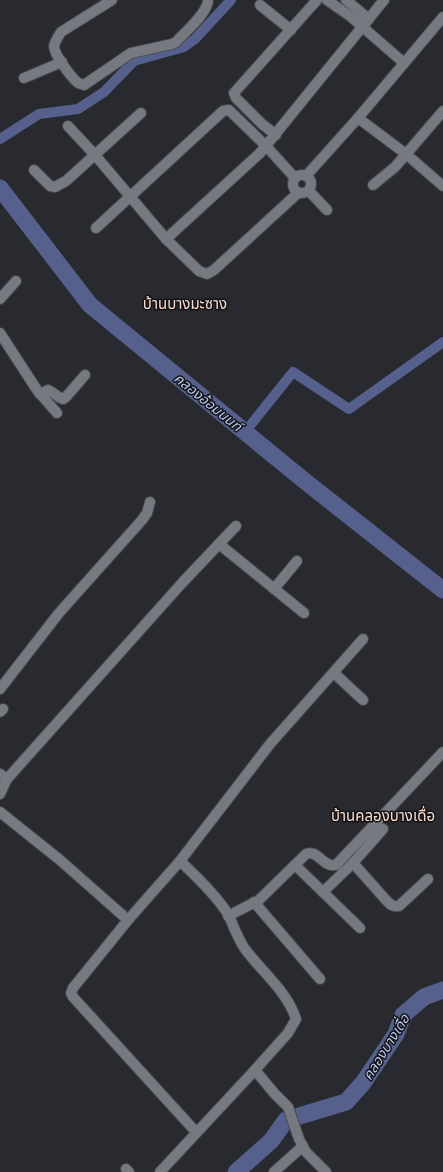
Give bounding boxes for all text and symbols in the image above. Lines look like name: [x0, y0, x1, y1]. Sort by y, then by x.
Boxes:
district label: บ้านบางมะซาง: [143, 296, 227, 312]
water label: คลองอ้อมนนท์: [171, 370, 247, 436]
district label: บ้านคลองบางเดื่อ: [331, 805, 435, 824]
water label: คลองบางเดื่อ: [358, 1009, 413, 1083]

